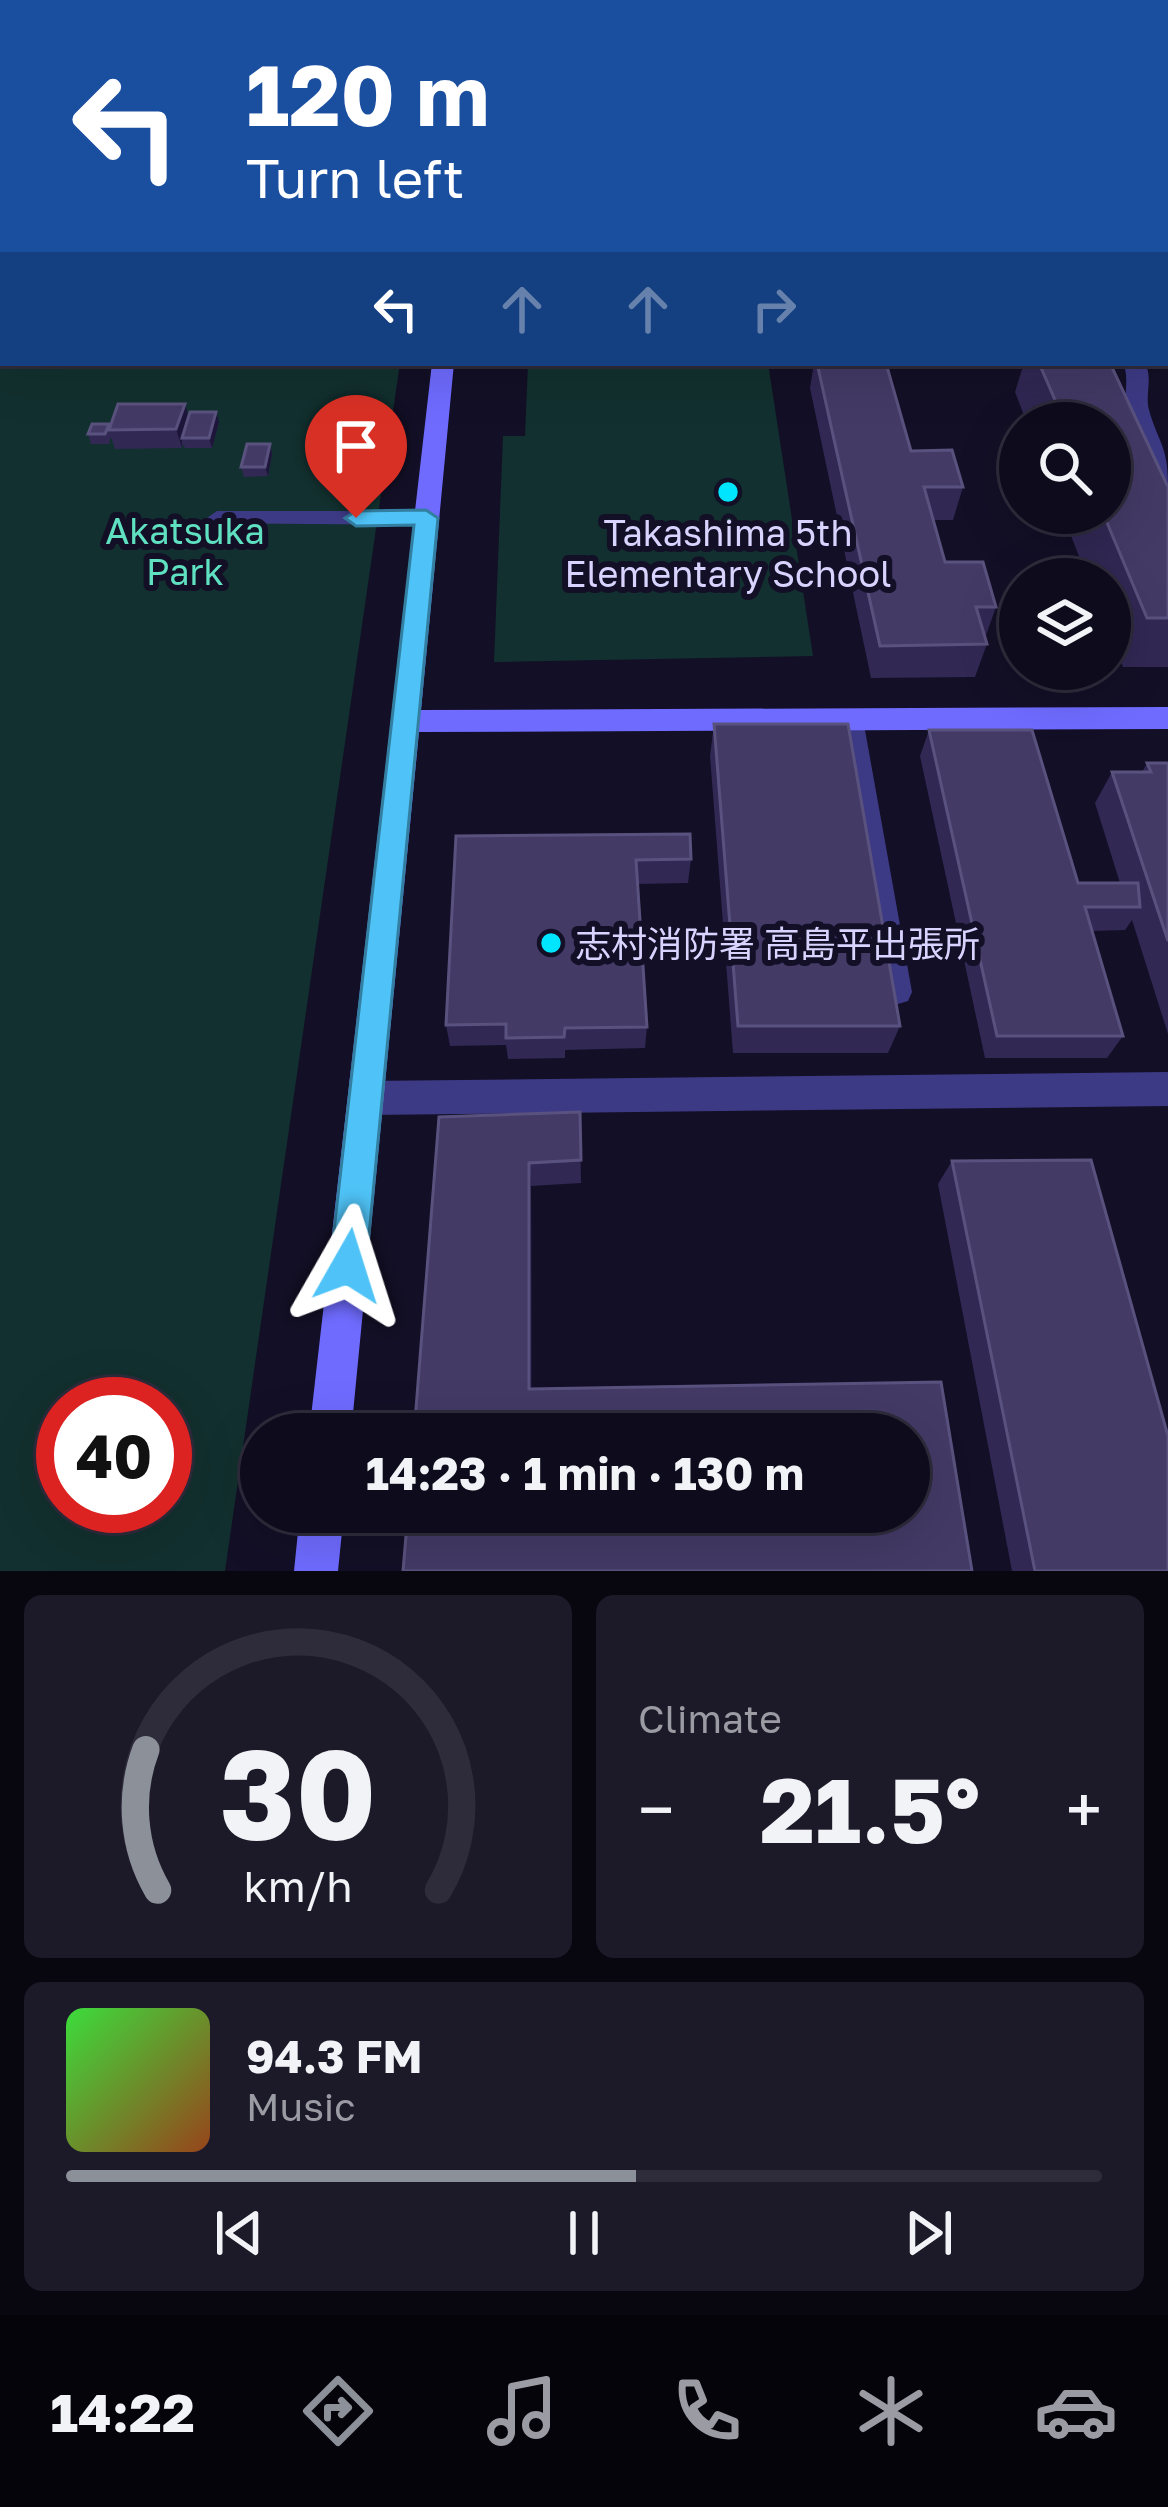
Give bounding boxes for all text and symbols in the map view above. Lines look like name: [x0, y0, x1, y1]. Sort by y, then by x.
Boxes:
text: 120 m: [246, 44, 490, 144]
icon: left: [48, 48, 204, 204]
text: Turn left: [246, 145, 464, 210]
icon: left: [363, 276, 429, 342]
icon: ahead: [489, 276, 555, 342]
icon: ahead: [615, 276, 681, 342]
icon: right: [741, 276, 807, 342]
pin: [305, 395, 407, 518]
map controls: [999, 402, 1131, 690]
button: search: [999, 402, 1131, 534]
icon: arrive: [323, 413, 389, 479]
marker: Takashima 5th Elementary School: [715, 479, 741, 505]
park label: Akatsuka Park: [105, 509, 265, 593]
place label: Takashima 5th Elementary School: [564, 511, 892, 595]
button: layers: [999, 558, 1131, 690]
place label: 志村消防署 高島平出張所: [575, 922, 980, 965]
marker: 志村消防署 高島平出張所: [538, 930, 564, 956]
position arrow: [285, 1203, 411, 1329]
speed limit sign: 40: [36, 1377, 192, 1533]
text: 14:23 · 1 min · 130 m: [366, 1446, 804, 1500]
text: Climate: [638, 1695, 782, 1742]
text: 30: [219, 1717, 377, 1866]
text: 21.5°: [760, 1755, 980, 1863]
text: −: [638, 1769, 674, 1849]
text: +: [1066, 1769, 1102, 1849]
text: km/h: [243, 1859, 353, 1910]
text: 94.3 FM: [246, 2029, 423, 2083]
text: Music: [246, 2083, 356, 2130]
icon: previous: [206, 2200, 272, 2266]
icon: pause: [551, 2200, 617, 2266]
icon: next: [896, 2200, 962, 2266]
icon: directions: [296, 2369, 380, 2453]
icon: music: [480, 2369, 564, 2453]
icon: phone: [665, 2369, 749, 2453]
icon: climate: [849, 2369, 933, 2453]
icon: car: [1034, 2369, 1118, 2453]
text: 14:22: [50, 2379, 195, 2444]

